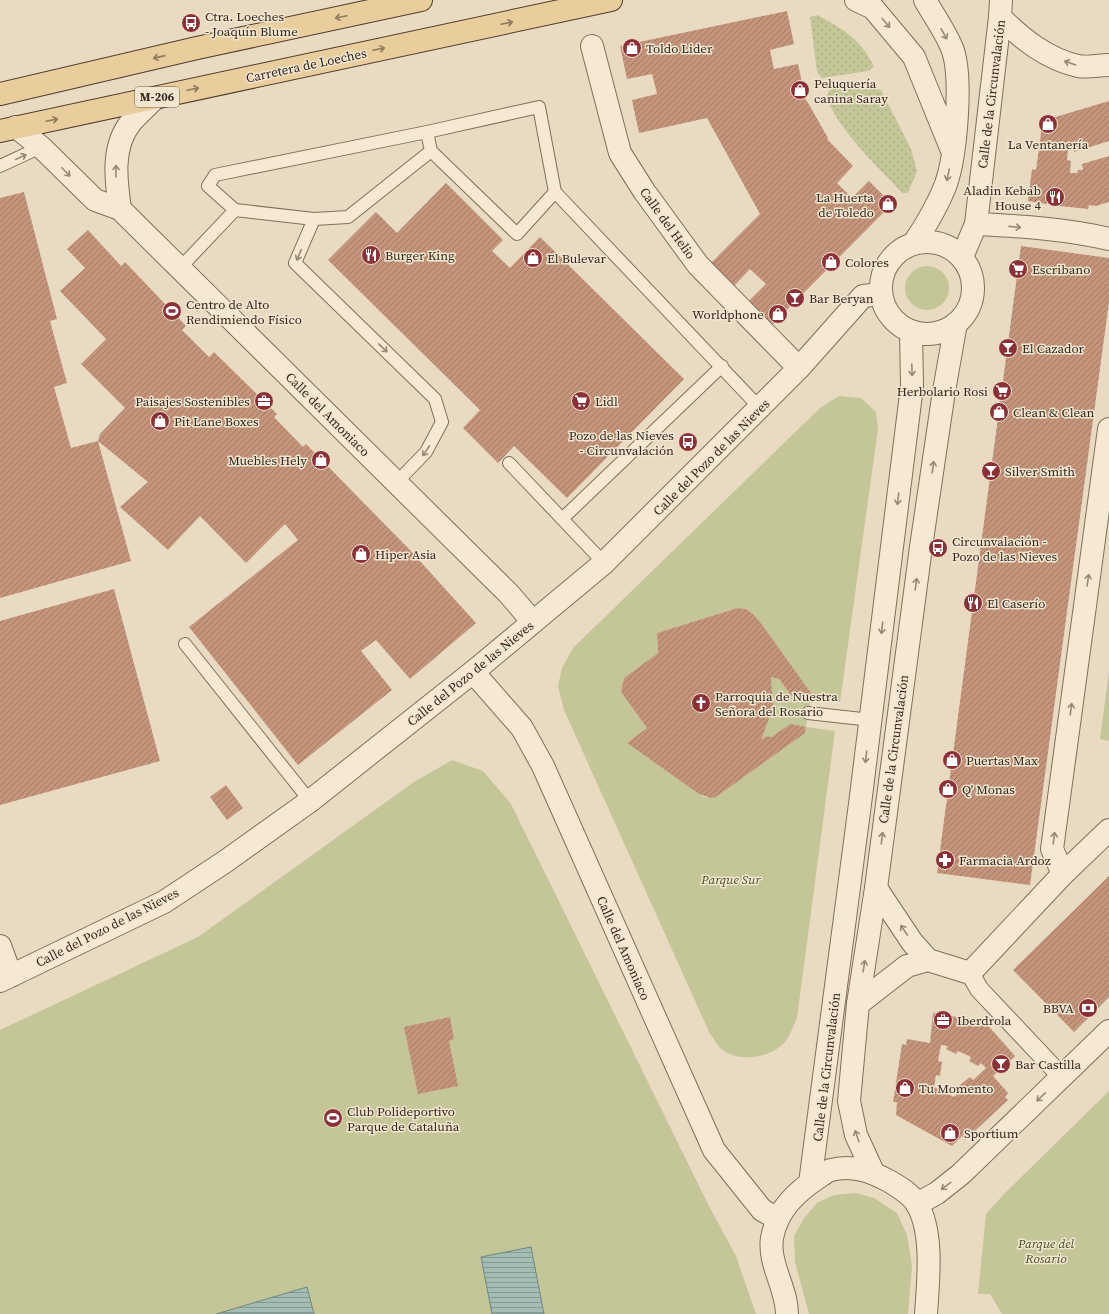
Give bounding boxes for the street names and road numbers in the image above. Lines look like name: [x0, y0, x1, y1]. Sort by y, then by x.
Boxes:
street label: Calle de la Circunvalación: [974, 18, 1009, 170]
street label: Carretera de Loeches: [244, 44, 368, 87]
road number: M-206: [135, 87, 179, 107]
street label: Calle del Helio: [636, 184, 699, 262]
street label: Calle del Amoniaco: [282, 369, 373, 460]
street label: Calle del Pozo de las Nieves: [649, 395, 774, 519]
street label: Calle del Pozo de las Nieves: [403, 617, 537, 730]
street label: Calle de la Circunvalación: [875, 673, 912, 825]
street label: Calle del Pozo de las Nieves: [33, 884, 182, 971]
street label: Calle del Amoniaco: [593, 893, 654, 1003]
street label: Calle de la Circunvalación: [809, 991, 844, 1143]

